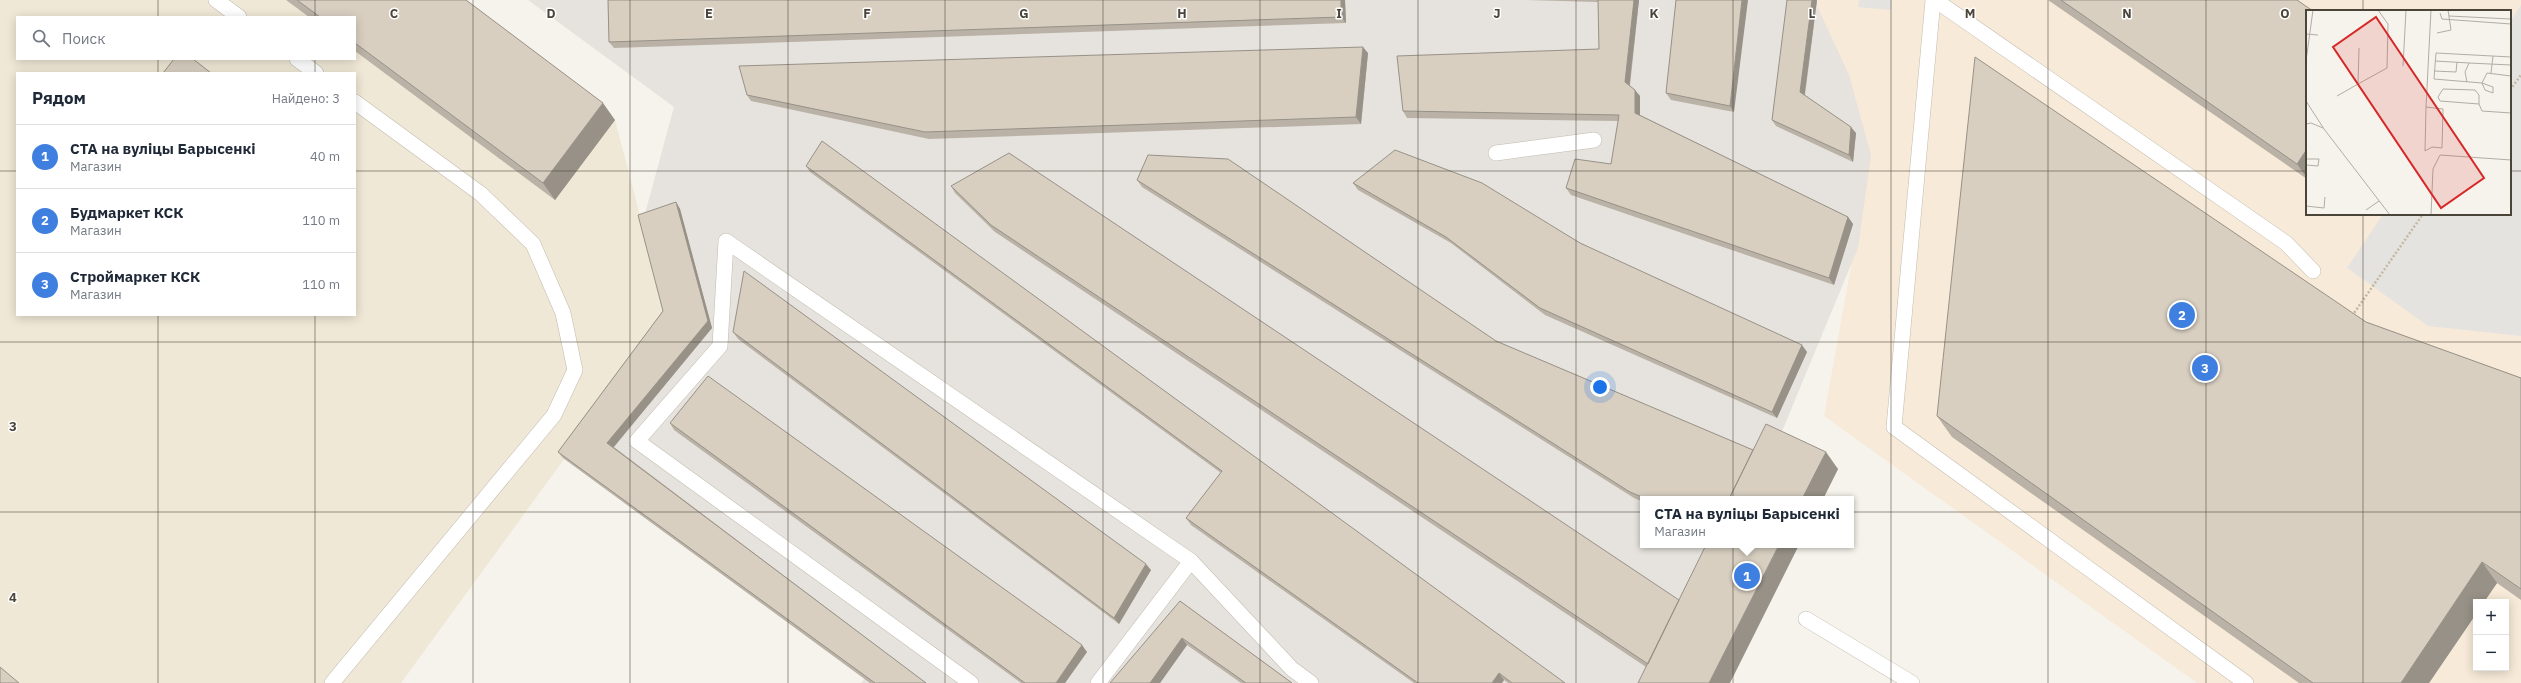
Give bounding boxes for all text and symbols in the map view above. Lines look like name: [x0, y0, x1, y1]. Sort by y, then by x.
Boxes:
text: C: [390, 5, 399, 22]
text: D: [546, 5, 556, 22]
text: E: [705, 5, 713, 22]
text: F: [863, 5, 871, 22]
text: G: [1019, 5, 1029, 22]
text: H: [1177, 5, 1187, 22]
text: I: [1336, 5, 1342, 22]
text: J: [1493, 5, 1501, 22]
text: K: [1649, 5, 1659, 22]
text: L: [1809, 5, 1816, 22]
text: M: [1965, 5, 1975, 22]
text: N: [2122, 5, 2132, 22]
text: O: [2280, 5, 2290, 22]
inset map: [2306, 10, 2511, 215]
search box: [16, 16, 356, 60]
icon: search: [30, 27, 52, 49]
text: Поиск: [62, 29, 105, 48]
text: Рядом: [32, 87, 86, 109]
text: Найдено: 3: [272, 90, 340, 107]
text: СТА на вуліцы Барысенкі: [70, 139, 256, 158]
text: 1: [41, 148, 49, 165]
text: 40 m: [310, 148, 340, 165]
text: Магазин: [70, 158, 122, 175]
text: Будмаркет КСК: [70, 203, 183, 222]
text: 2: [41, 212, 49, 229]
text: 110 m: [302, 212, 340, 229]
text: Магазин: [70, 222, 122, 239]
text: Строймаркет КСК: [70, 267, 200, 286]
text: 3: [41, 276, 49, 293]
text: 110 m: [302, 276, 340, 293]
text: Магазин: [70, 286, 122, 303]
pin: 2: [2169, 300, 2195, 330]
pin: 3: [2192, 353, 2218, 383]
your location: [1590, 377, 1610, 397]
text: 3: [9, 418, 17, 435]
popup: [1640, 496, 1854, 548]
text: СТА на вуліцы Барысенкі: [1654, 504, 1840, 523]
text: Магазин: [1654, 523, 1706, 540]
pin: 1: [1734, 561, 1760, 591]
text: 4: [9, 589, 17, 606]
map controls: [2473, 599, 2509, 671]
button: +: [2473, 599, 2509, 635]
button: −: [2473, 635, 2509, 671]

